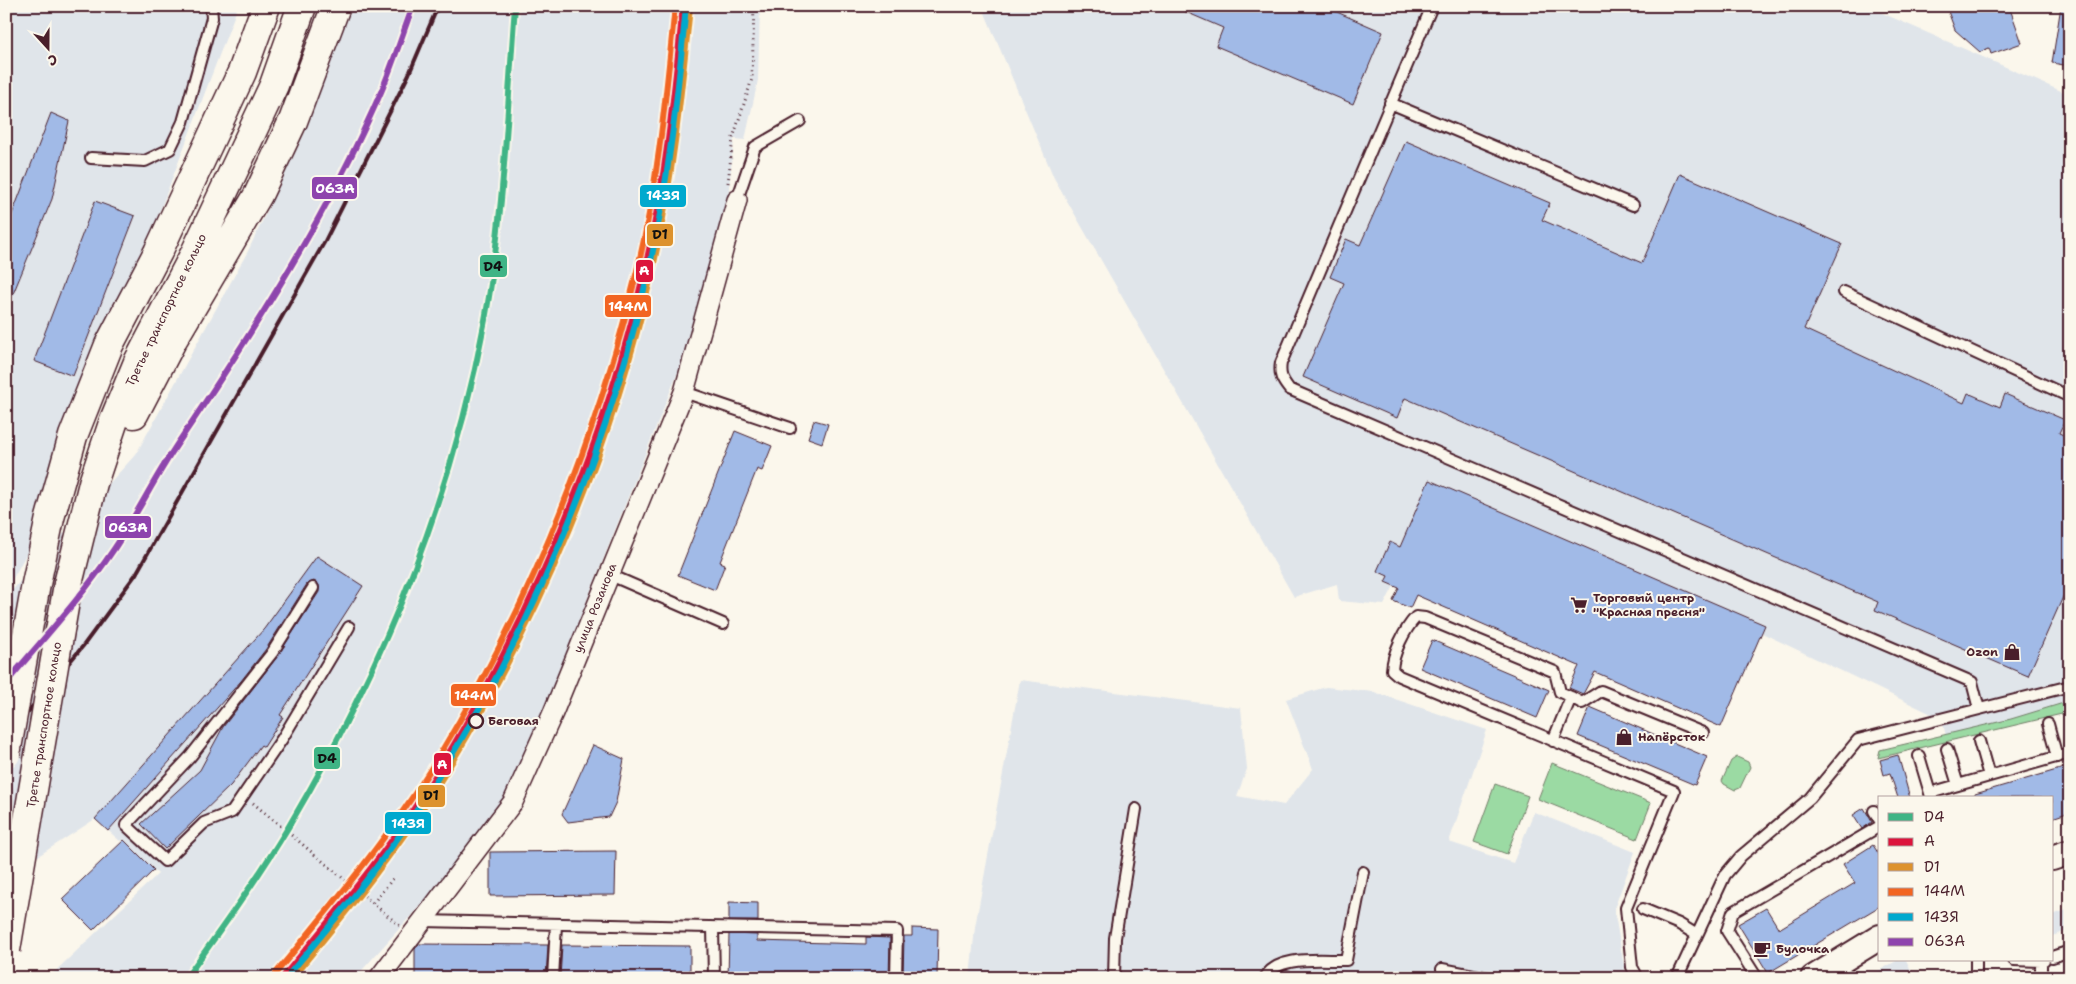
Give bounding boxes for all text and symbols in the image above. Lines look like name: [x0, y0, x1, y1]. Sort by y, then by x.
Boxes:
north arrow: [22, 22, 72, 72]
text: С: [45, 50, 60, 70]
line badge: 063А: [311, 176, 358, 200]
text: 063А: [315, 179, 355, 197]
line badge: 143Я: [639, 184, 687, 208]
text: 143Я: [646, 186, 680, 204]
line badge: D1: [646, 223, 674, 247]
text: D1: [652, 225, 668, 243]
street label: Третье транспортное кольцо: [122, 231, 210, 389]
line badge: D4: [479, 254, 508, 278]
text: D4: [483, 257, 503, 275]
line badge: A: [635, 259, 654, 283]
text: A: [639, 261, 650, 279]
line badge: 144М: [604, 294, 652, 318]
text: 144М: [608, 297, 648, 315]
line badge: 063А: [104, 515, 152, 539]
text: 063А: [108, 518, 148, 536]
street label: улица Розанова: [570, 560, 621, 655]
place label: Торговый центр "Красная пресня": [1593, 590, 1705, 620]
supermarket icon: Торговый центр "Красная пресня": [1569, 595, 1589, 615]
street label: Третье транспортное кольцо: [23, 641, 65, 809]
shop icon: Ozon: [2002, 642, 2022, 662]
place label: Ozon: [1966, 644, 1998, 660]
line badge: 144М: [450, 683, 497, 707]
text: 144М: [454, 686, 494, 704]
marker: Беговая: [468, 713, 484, 729]
place label: Беговая: [488, 713, 539, 729]
shop icon: Напёрсток: [1614, 727, 1634, 747]
place label: Напёрсток: [1638, 729, 1706, 745]
line badge: D4: [313, 746, 341, 770]
text: D4: [317, 749, 337, 767]
line badge: A: [433, 752, 452, 776]
text: A: [437, 755, 448, 773]
line badge: D1: [417, 784, 446, 808]
text: D1: [423, 786, 439, 804]
legend: [1878, 796, 2054, 962]
text: D4: [1924, 807, 1944, 827]
line badge: 143Я: [384, 811, 432, 835]
text: 143Я: [391, 814, 425, 832]
text: A: [1924, 831, 1935, 851]
text: D1: [1924, 857, 1940, 877]
text: 144М: [1924, 881, 1965, 901]
text: 143Я: [1924, 907, 1959, 927]
text: 063А: [1924, 931, 1965, 951]
cafe icon: Булочка: [1752, 939, 1772, 959]
place label: Булочка: [1776, 941, 1830, 957]

